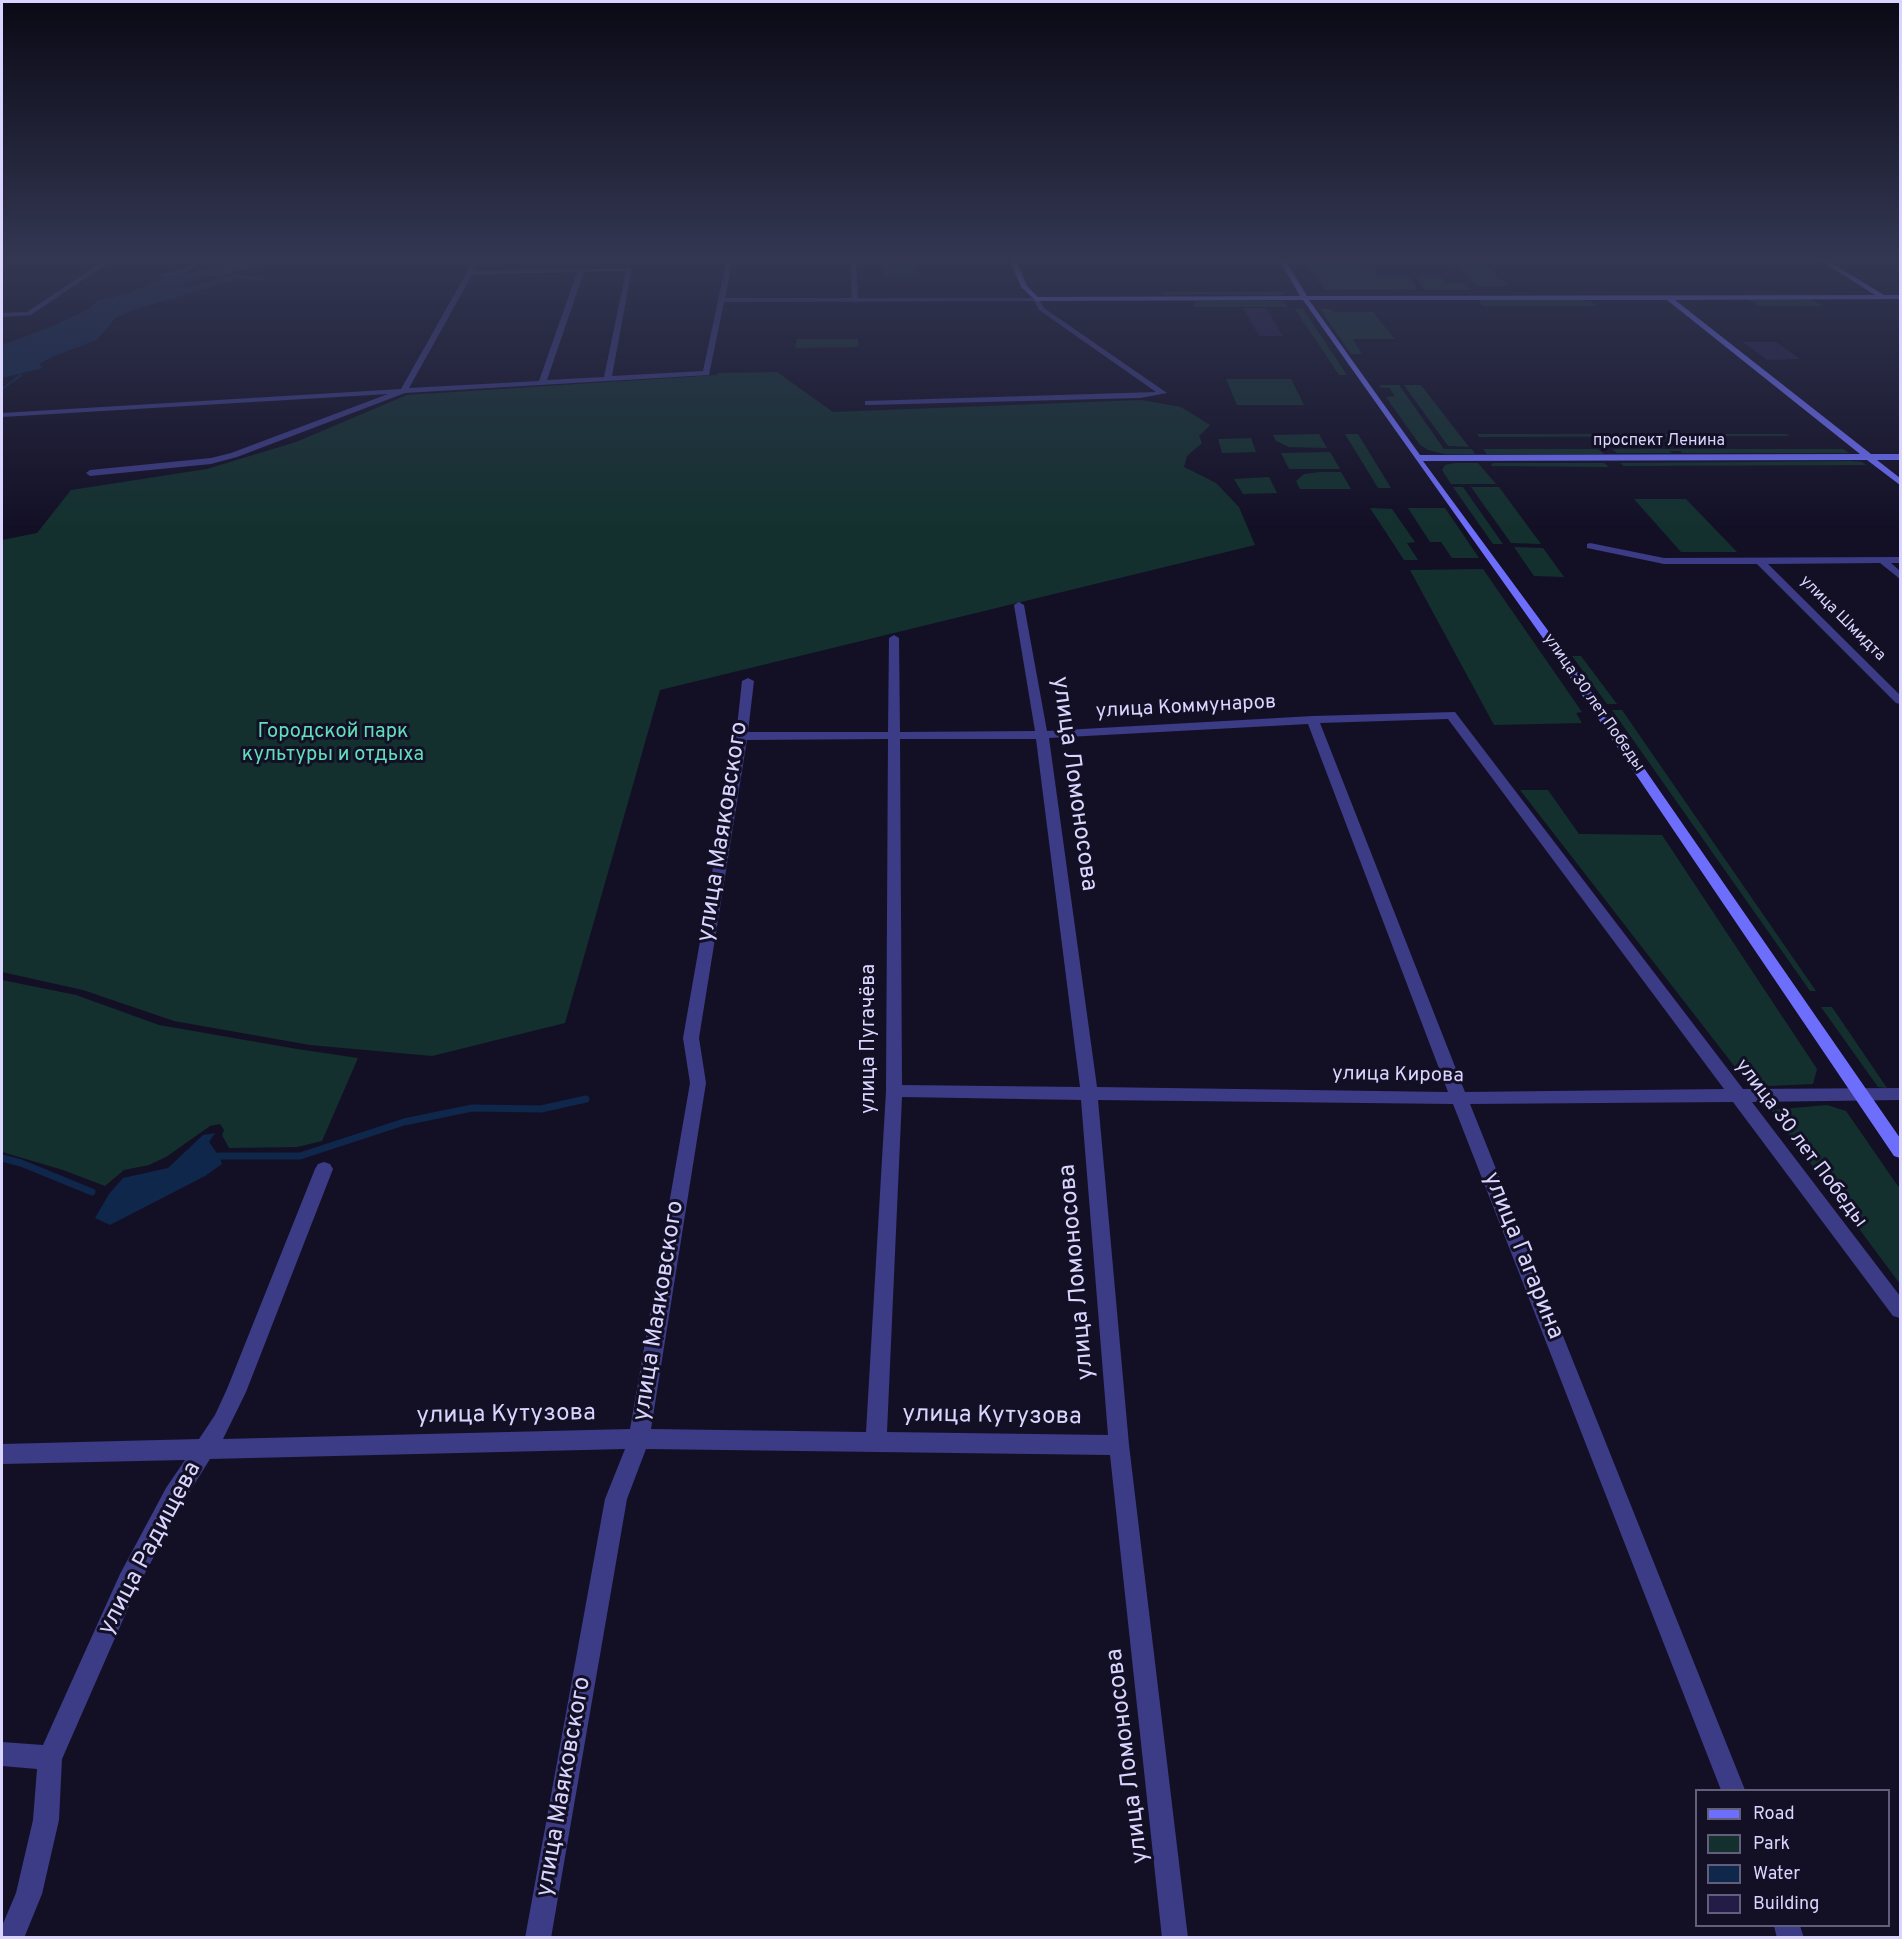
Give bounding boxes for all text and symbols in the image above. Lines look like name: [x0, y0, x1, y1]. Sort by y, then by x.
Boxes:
street label: проспект Ленина: [1593, 432, 1725, 452]
street label: улица Шмидта: [1795, 572, 1889, 666]
street label: улица 30 лет Победы: [1538, 630, 1648, 776]
street label: улица Ломоносова: [1044, 675, 1102, 893]
street label: улица Коммунаров: [1095, 691, 1277, 725]
street label: улица Маяковского: [692, 720, 756, 944]
park label: Городской парк культуры и отдыха: [242, 721, 424, 768]
street label: улица Пугачёва: [858, 964, 882, 1114]
street label: улица 30 лет Победы: [1729, 1055, 1871, 1233]
street label: улица Кирова: [1332, 1063, 1464, 1089]
street label: улица Ломоносова: [1054, 1163, 1102, 1381]
street label: улица Гагарина: [1475, 1168, 1569, 1344]
street label: улица Маяковского: [628, 1199, 692, 1423]
street label: улица Кутузова: [416, 1400, 596, 1432]
street label: улица Кутузова: [902, 1401, 1082, 1433]
street label: улица Радищева: [93, 1457, 209, 1641]
street label: улица Ломоносова: [1102, 1647, 1156, 1865]
street label: улица Маяковского: [531, 1675, 599, 1899]
legend: [1695, 1789, 1890, 1927]
text: Road: [1753, 1803, 1795, 1826]
text: Park: [1753, 1833, 1790, 1856]
text: Water: [1753, 1863, 1800, 1886]
text: Building: [1753, 1893, 1819, 1916]

